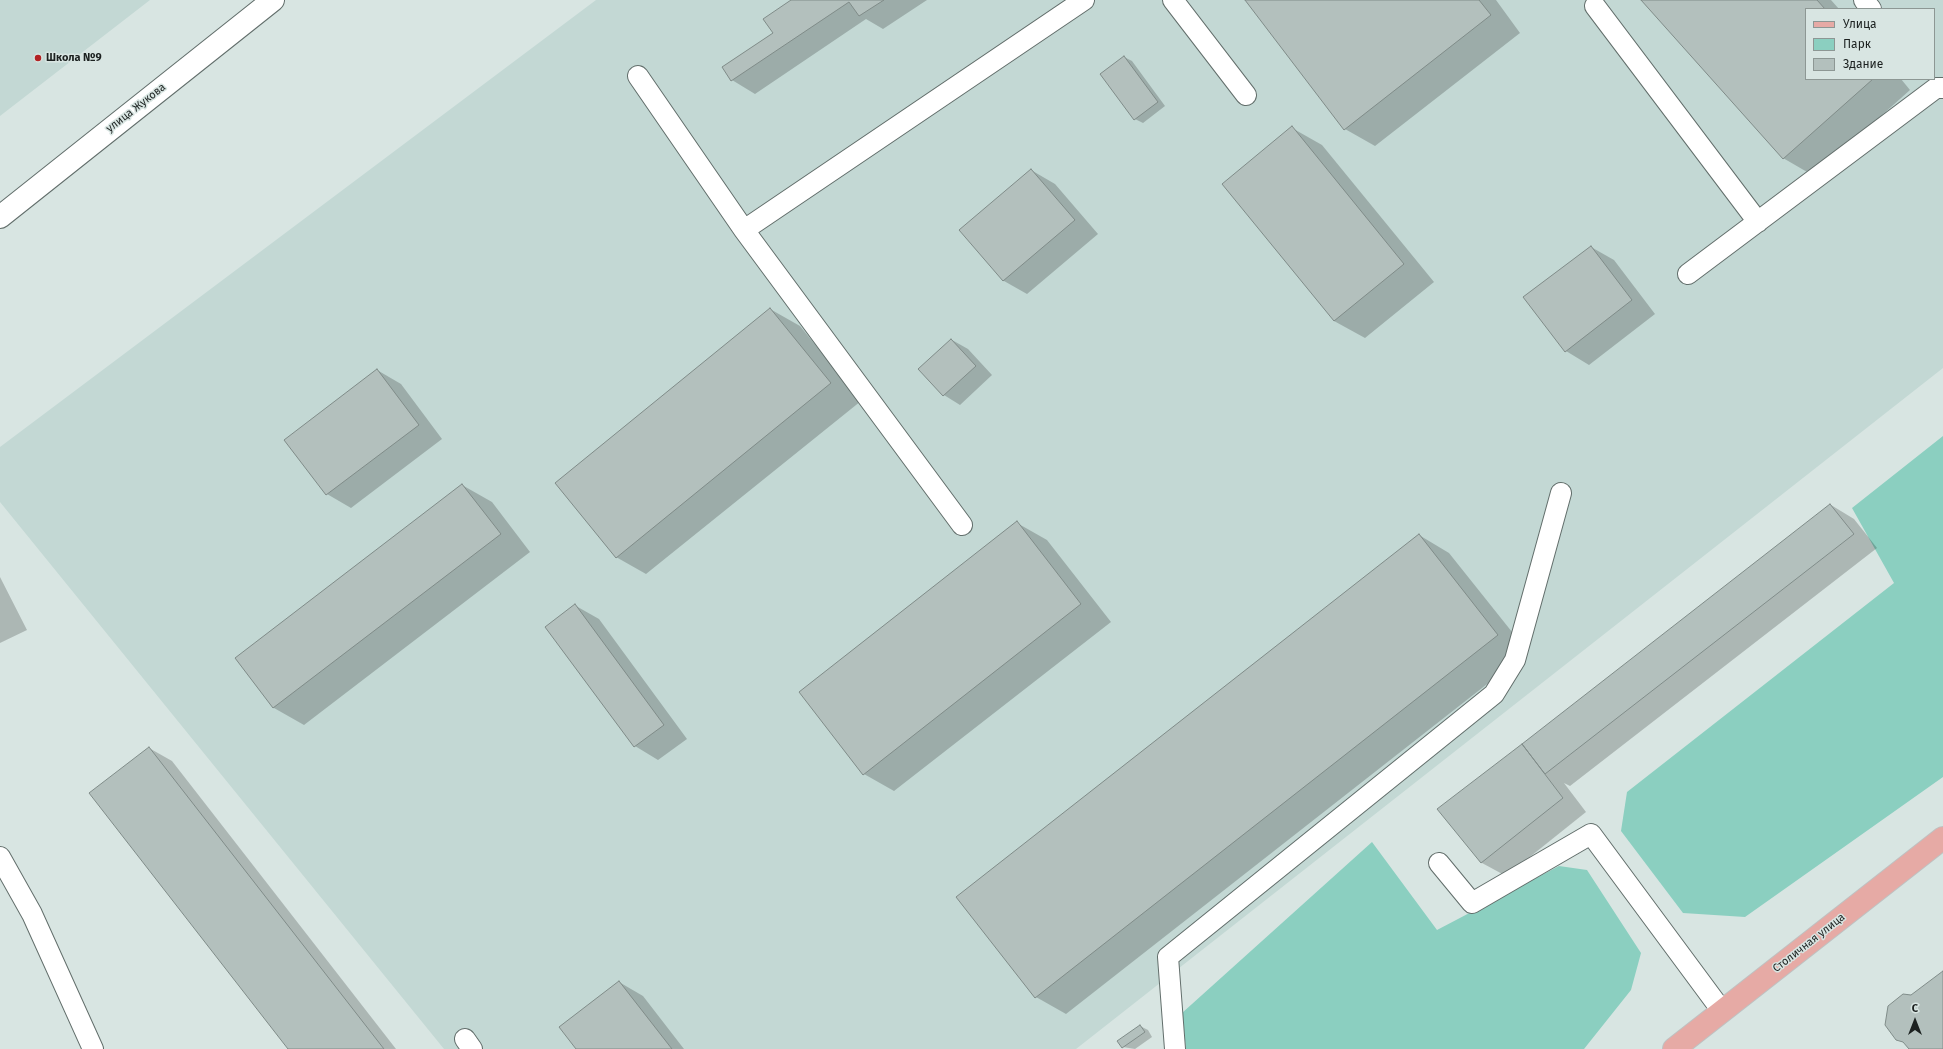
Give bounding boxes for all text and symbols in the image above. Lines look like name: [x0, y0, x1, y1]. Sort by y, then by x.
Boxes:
legend: [1805, 8, 1935, 80]
text: Улица: [1843, 17, 1877, 31]
text: Парк: [1843, 37, 1871, 51]
place label: Школа №9: [46, 51, 102, 65]
marker: Школа №9: [33, 53, 43, 63]
text: Здание: [1843, 57, 1883, 71]
street label: улица Жукова: [104, 81, 168, 135]
street label: Столичная улица: [1770, 911, 1848, 975]
north arrow: [1895, 1001, 1935, 1041]
text: С: [1912, 1002, 1918, 1015]

